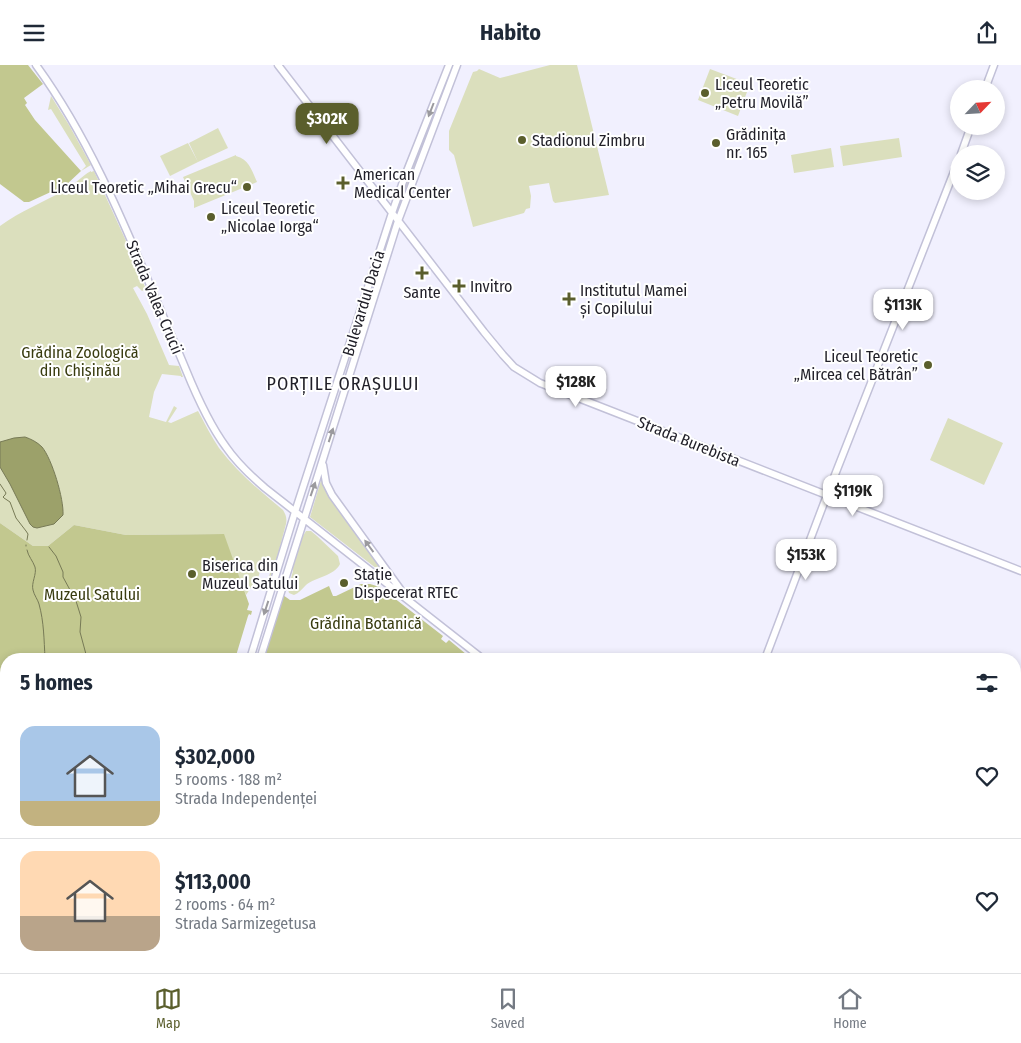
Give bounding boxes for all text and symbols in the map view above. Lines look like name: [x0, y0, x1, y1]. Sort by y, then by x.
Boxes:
icon: menu: [20, 19, 48, 47]
text: Habito: [480, 19, 541, 46]
icon: share: [973, 19, 1001, 47]
place label: Liceul Teoretic „Petru Movilă”: [715, 75, 809, 112]
north arrow: [950, 80, 1005, 135]
map controls: [950, 80, 1005, 200]
marker: Liceul Teoretic „Petru Movilă”: [699, 87, 711, 99]
pin: $302K: [292, 103, 362, 145]
one-way arrow: [427, 103, 435, 118]
text: $302K: [307, 109, 347, 128]
place label: Grădinița nr. 165: [726, 125, 786, 162]
place label: Stadionul Zimbru: [532, 131, 645, 150]
marker: Stadionul Zimbru: [516, 134, 528, 146]
marker: Grădinița nr. 165: [710, 137, 722, 149]
button: layers: [950, 145, 1005, 200]
place label: American Medical Center: [354, 165, 451, 202]
marker: American Medical Center: [336, 176, 350, 190]
place label: Liceul Teoretic „Mihai Grecu“: [50, 178, 237, 197]
marker: Liceul Teoretic „Mihai Grecu“: [241, 181, 253, 193]
place label: Liceul Teoretic „Nicolae Iorga“: [221, 199, 319, 236]
marker: Liceul Teoretic „Nicolae Iorga“: [205, 211, 217, 223]
street label: Strada Valea Crucii: [122, 237, 187, 357]
street label: Bulevardul Dacia: [338, 248, 389, 358]
marker: Sante: [415, 266, 429, 280]
place label: Invitro: [470, 277, 512, 296]
marker: Invitro: [452, 279, 466, 293]
place label: Institutul Mamei și Copilului: [580, 281, 687, 319]
place label: Sante: [403, 283, 441, 302]
pin: $113K: [868, 289, 938, 331]
marker: Institutul Mamei și Copilului: [562, 292, 576, 306]
text: $113K: [884, 295, 922, 314]
park label: Grădina Zoologică din Chișinău: [21, 343, 139, 381]
place label: Liceul Teoretic „Mircea cel Bătrân”: [794, 347, 918, 384]
marker: Liceul Teoretic „Mircea cel Bătrân”: [922, 359, 934, 371]
pin: $128K: [541, 365, 611, 408]
text: $128K: [556, 372, 596, 391]
district label: PORȚILE ORAȘULUI: [267, 373, 419, 395]
street label: Strada Burebista: [635, 412, 743, 471]
one-way arrow: [327, 428, 335, 443]
pin: $119K: [818, 475, 888, 517]
one-way arrow: [309, 481, 317, 496]
text: $119K: [834, 481, 872, 500]
one-way arrow: [364, 539, 374, 553]
pin: $153K: [771, 539, 841, 581]
text: $153K: [787, 545, 825, 564]
place label: Biserica din Muzeul Satului: [202, 556, 298, 593]
place label: Stație Dispecerat RTEC: [354, 565, 458, 602]
marker: Biserica din Muzeul Satului: [186, 568, 198, 580]
marker: Stație Dispecerat RTEC: [338, 577, 350, 589]
park label: Muzeul Satului: [44, 585, 140, 604]
one-way arrow: [262, 601, 269, 616]
park label: Grădina Botanică: [310, 614, 422, 633]
icon: filters: [973, 669, 1001, 697]
text: 5 homes: [20, 670, 93, 696]
text: $302,000: [175, 744, 255, 770]
icon: home: [60, 746, 120, 806]
icon: heart: [973, 762, 1001, 790]
text: 5 rooms · 188 m²: [175, 770, 282, 789]
text: Strada Independenței: [175, 789, 317, 808]
text: $113,000: [175, 869, 251, 895]
icon: home: [60, 871, 120, 931]
icon: heart: [973, 887, 1001, 915]
text: 2 rooms · 64 m²: [175, 895, 275, 914]
text: Strada Sarmizegetusa: [175, 914, 316, 933]
tab: Map: [154, 985, 182, 1032]
tab: Saved: [491, 985, 525, 1032]
tab: Home: [833, 985, 867, 1032]

